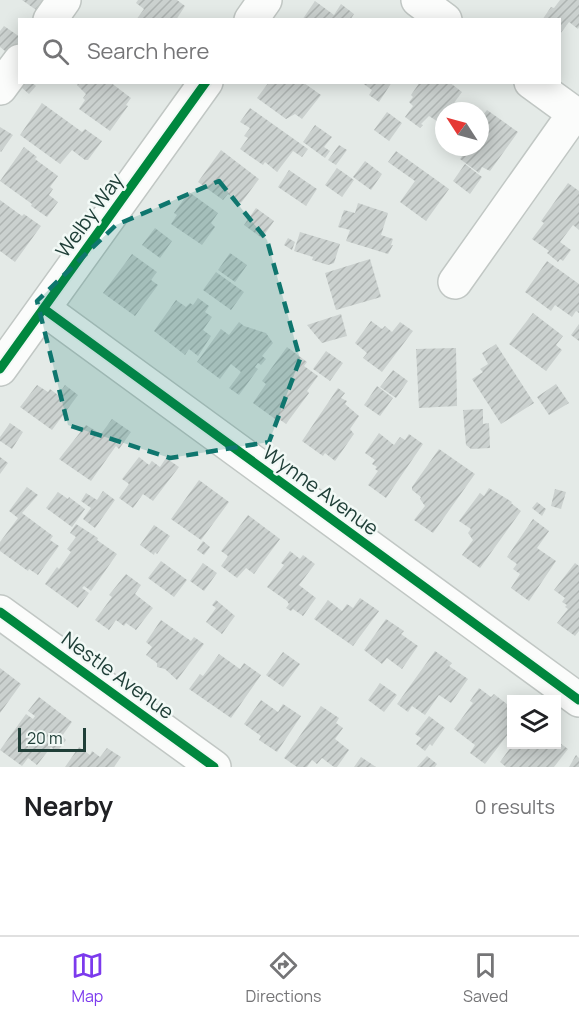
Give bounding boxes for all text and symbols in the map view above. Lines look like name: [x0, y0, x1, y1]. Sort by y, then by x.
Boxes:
search box: [18, 18, 561, 84]
icon: search: [39, 35, 72, 68]
text: Search here: [87, 36, 209, 66]
north arrow: [435, 102, 489, 156]
street label: Welby Way: [49, 167, 129, 263]
street label: Wynne Avenue: [258, 439, 384, 541]
street label: Nestle Avenue: [56, 625, 180, 725]
map controls: [507, 695, 561, 749]
button: layers: [507, 695, 561, 749]
scale bar: [18, 725, 86, 752]
text: 20 m: [27, 727, 63, 749]
text: Nearby: [24, 788, 113, 824]
text: 0 results: [475, 793, 555, 820]
tab: Map: [71, 949, 104, 1007]
tab: Directions: [246, 949, 321, 1007]
tab: Saved: [463, 949, 508, 1007]

